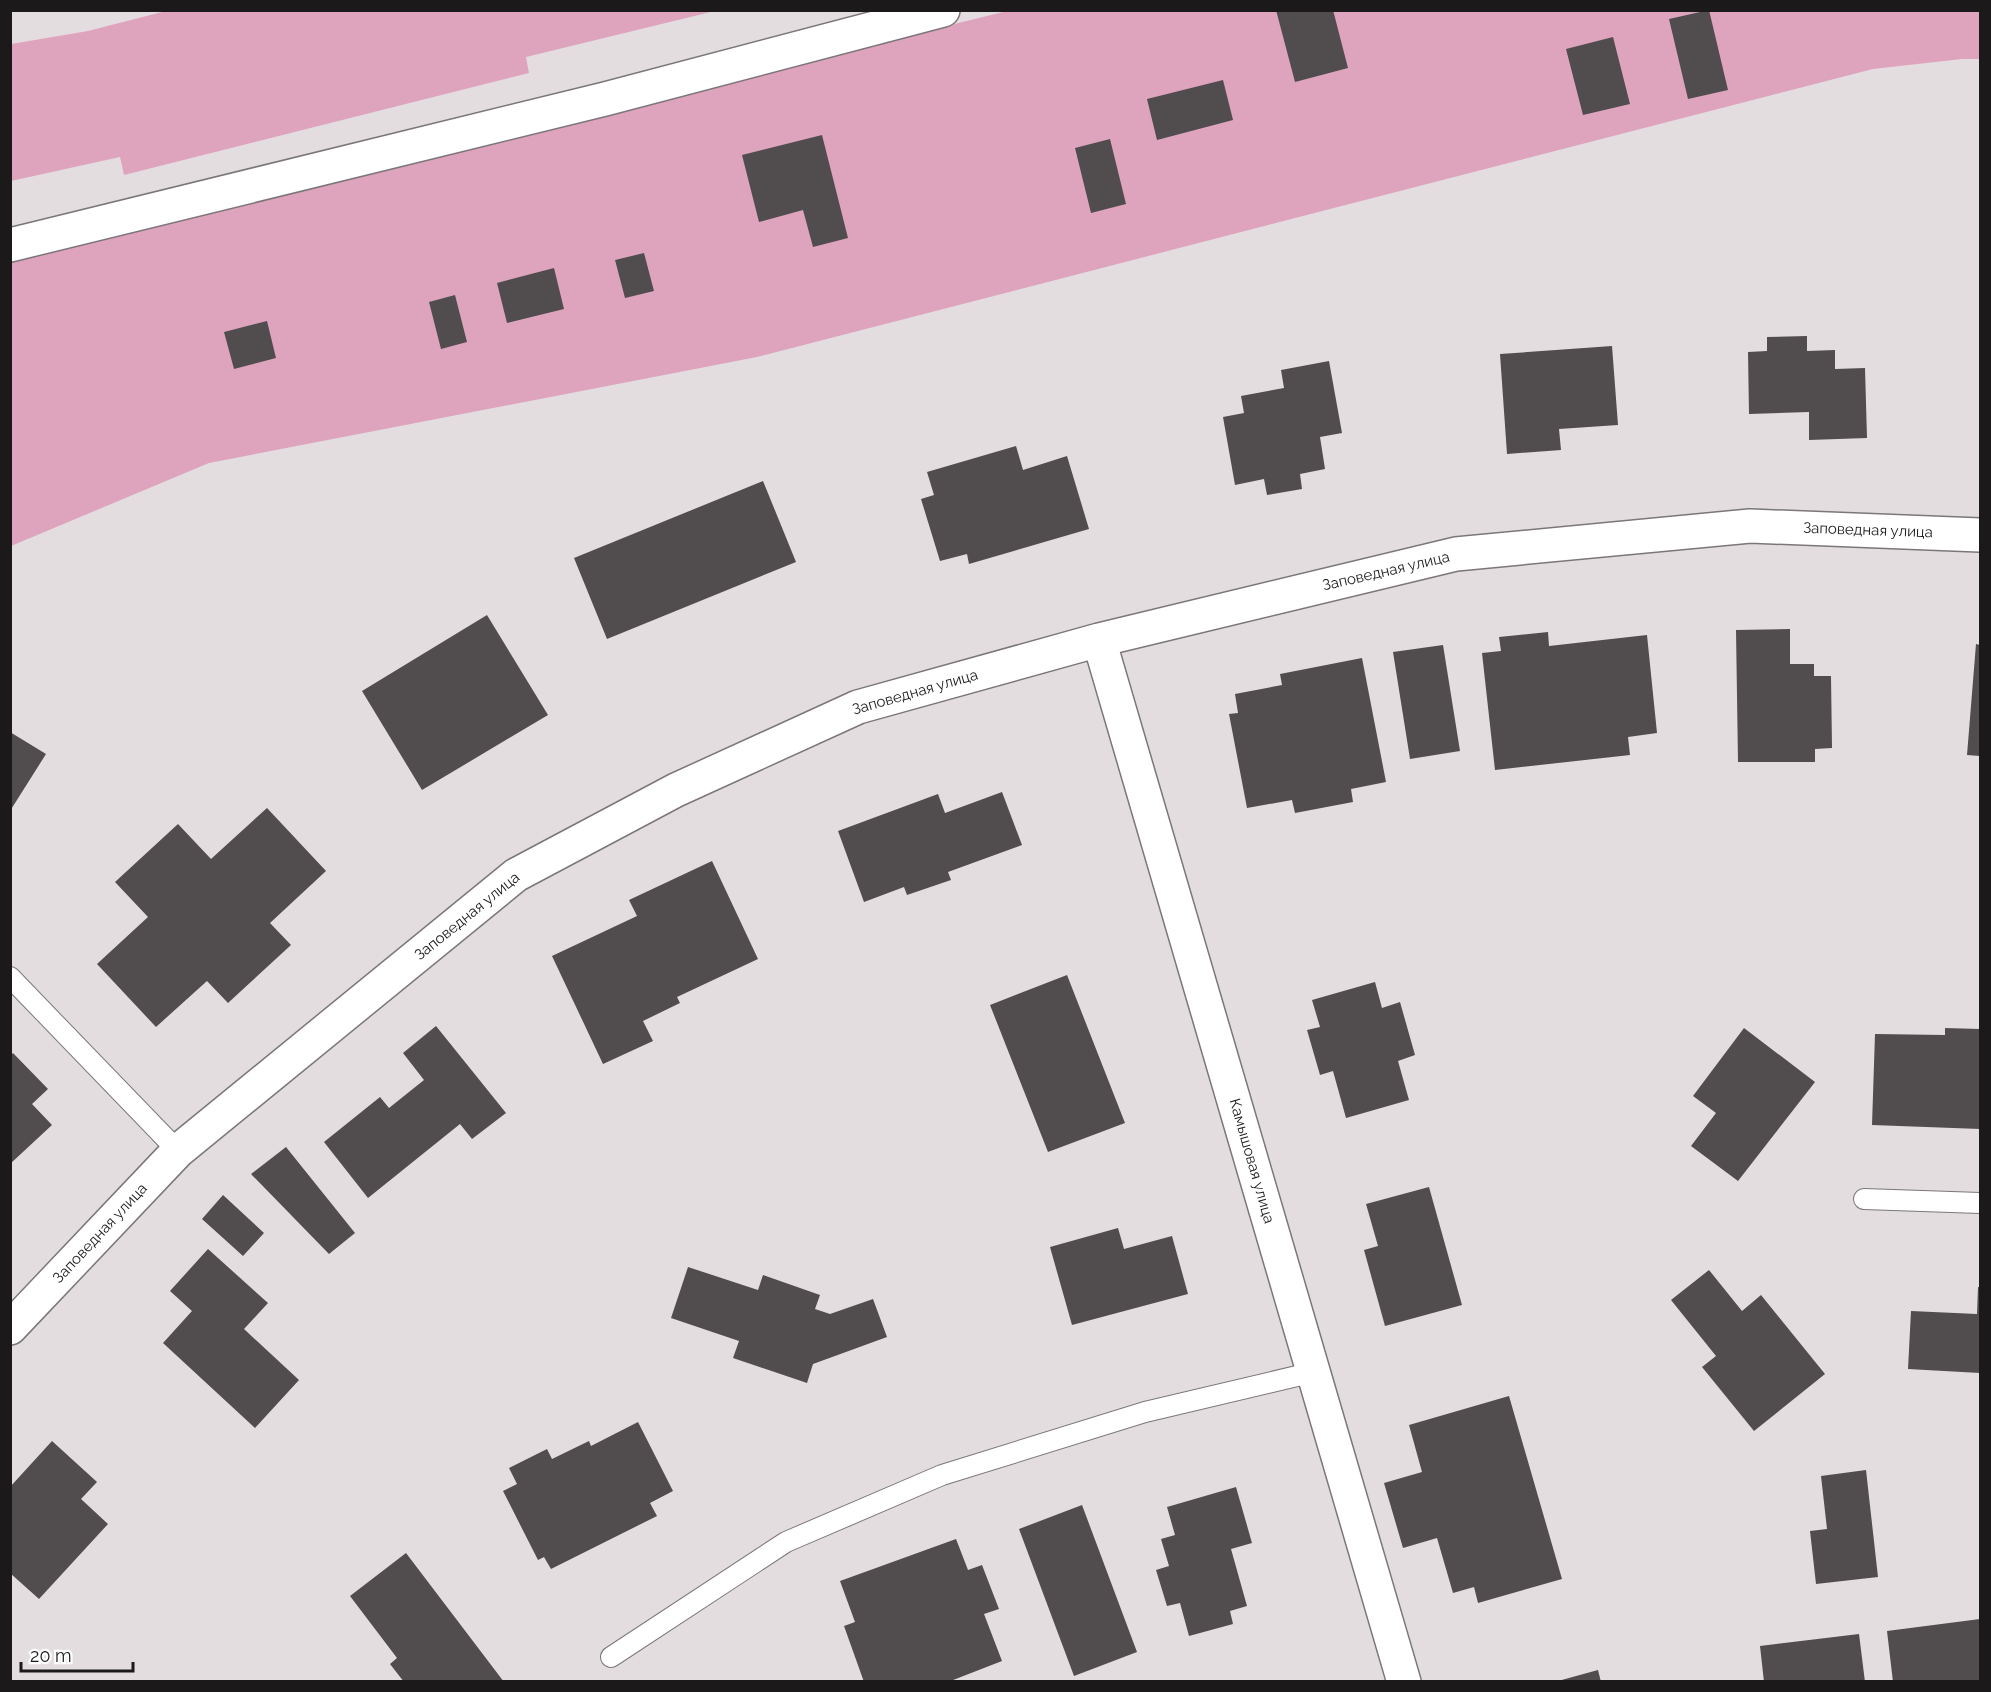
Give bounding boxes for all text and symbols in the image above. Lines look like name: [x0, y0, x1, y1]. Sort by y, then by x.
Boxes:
street label: Заповедная улица: [1803, 519, 1933, 541]
street label: Заповедная улица: [1321, 548, 1451, 594]
street label: Заповедная улица: [850, 665, 980, 719]
street label: Заповедная улица: [411, 868, 523, 964]
street label: Камышовая улица: [1226, 1096, 1278, 1226]
street label: Заповедная улица: [49, 1179, 151, 1287]
scale bar: [21, 1635, 134, 1673]
text: 20 m: [30, 1645, 72, 1666]

